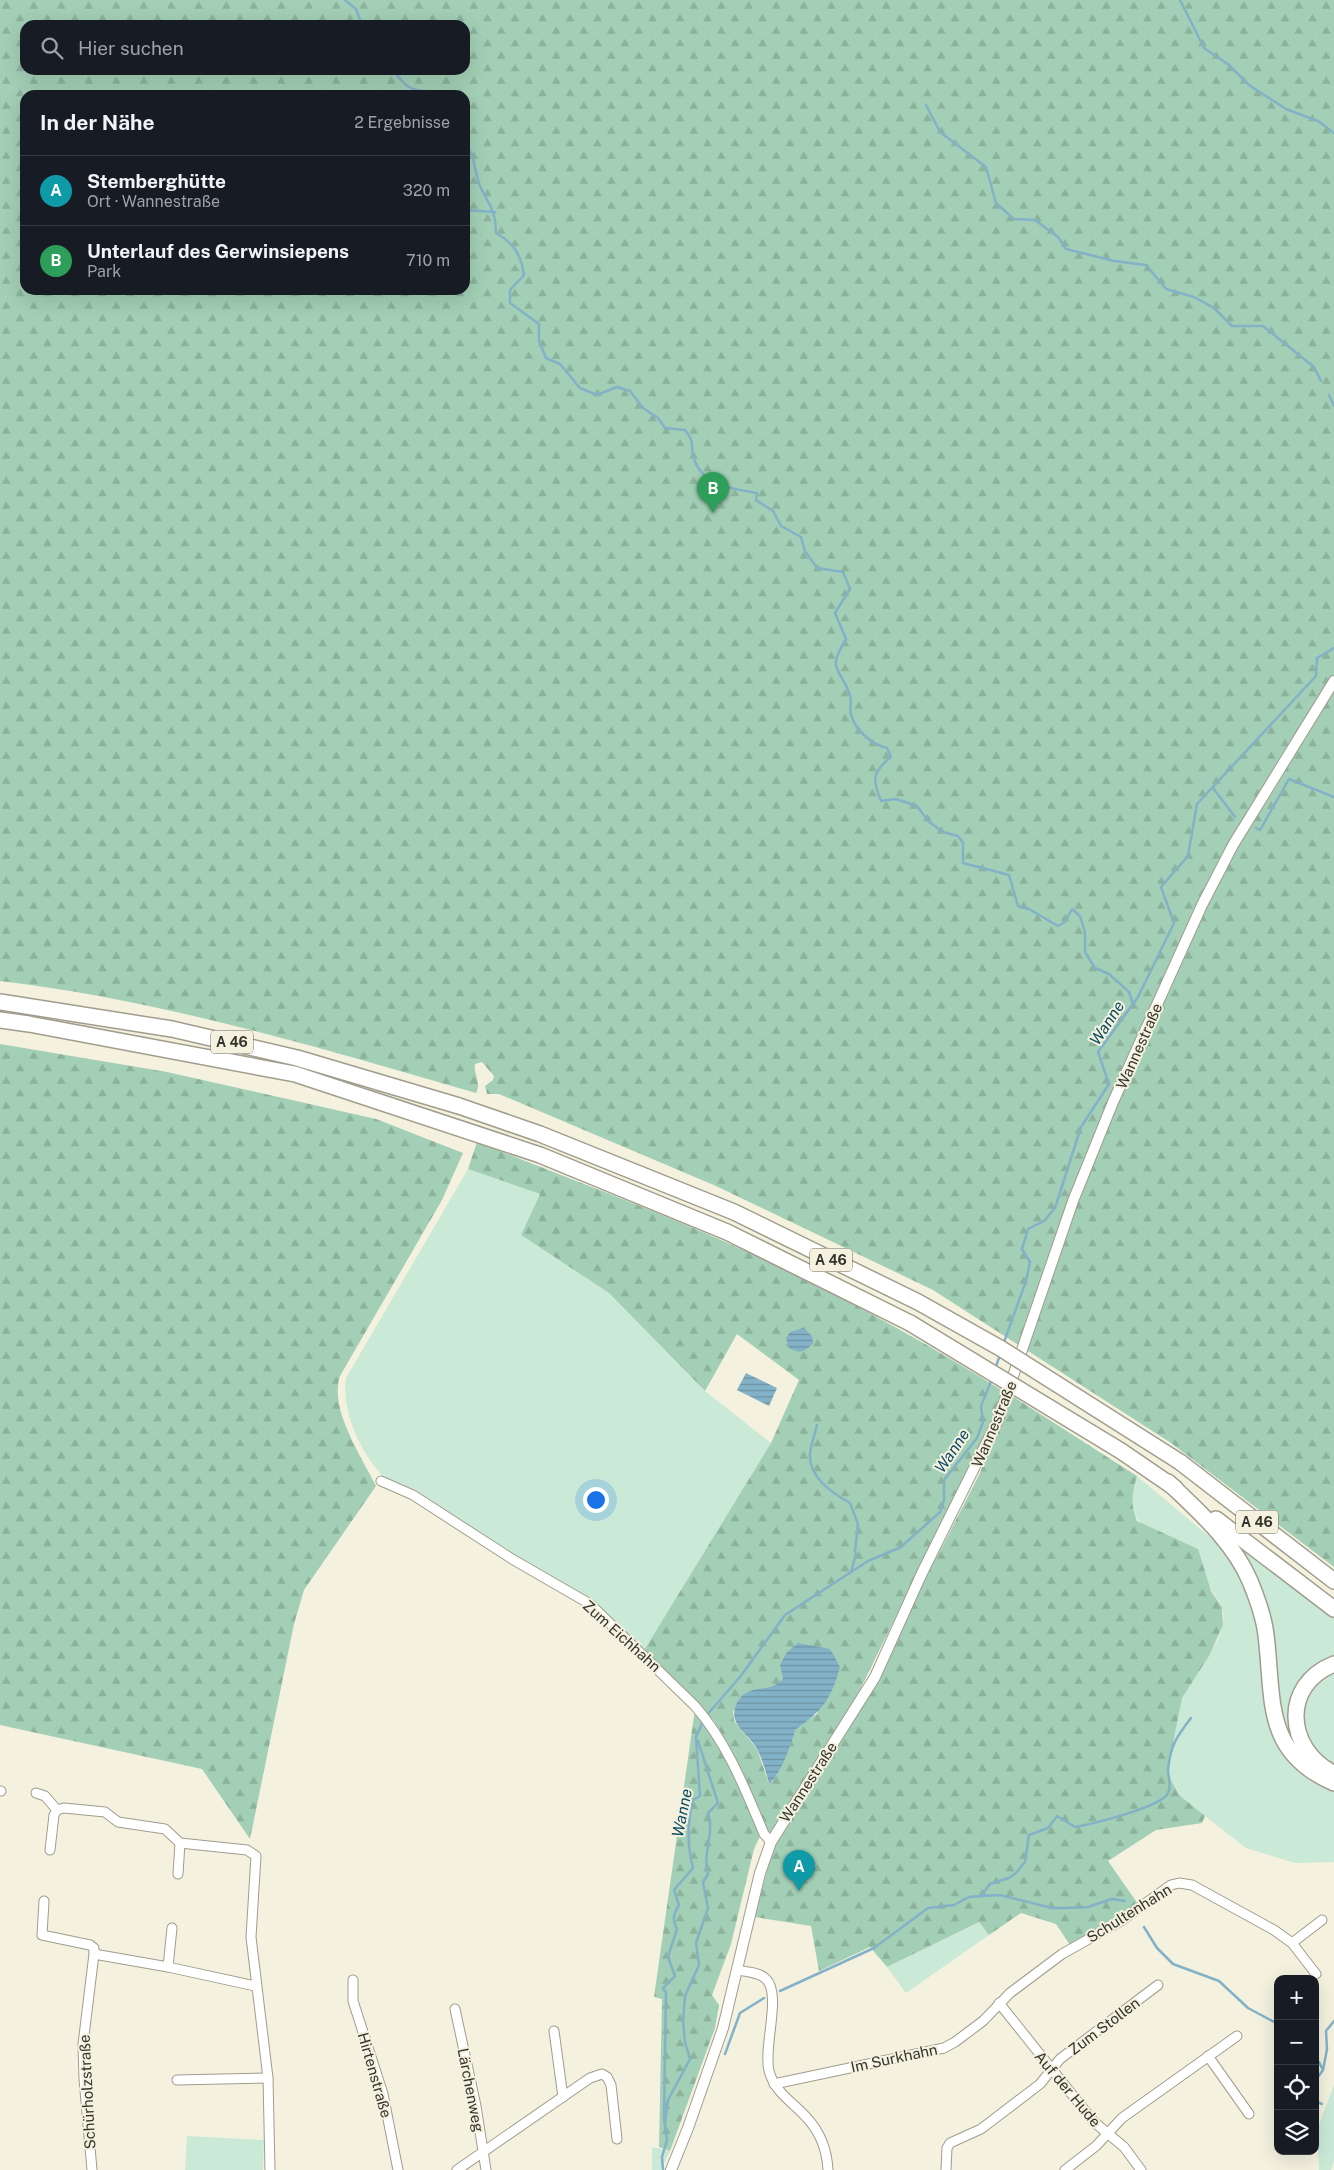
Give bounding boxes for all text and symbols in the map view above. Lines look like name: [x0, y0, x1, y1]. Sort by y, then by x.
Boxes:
search box: [20, 20, 470, 75]
icon: search: [38, 34, 66, 62]
text: Hier suchen: [78, 37, 184, 59]
text: In der Nähe: [40, 110, 155, 135]
text: 2 Ergebnisse: [354, 113, 450, 132]
text: Stemberghütte: [87, 170, 226, 192]
text: A: [50, 181, 62, 200]
text: 320 m: [403, 181, 450, 200]
text: Ort · Wannestraße: [87, 192, 220, 211]
text: Unterlauf des Gerwinsiepens: [87, 240, 349, 262]
text: B: [51, 251, 61, 270]
text: 710 m: [406, 251, 450, 270]
text: Park: [87, 262, 121, 281]
pin: B: [697, 472, 729, 513]
water label: Wanne: [1086, 997, 1128, 1049]
street label: Wannestraße: [1112, 1000, 1166, 1092]
road number: A 46: [211, 1030, 253, 1054]
road number: A 46: [810, 1248, 852, 1272]
street label: Wannestraße: [968, 1378, 1020, 1470]
water label: Wanne: [930, 1425, 974, 1477]
your location: [583, 1487, 609, 1513]
road number: A 46: [1236, 1510, 1278, 1534]
street label: Zum Eichhahn: [580, 1597, 664, 1675]
street label: Wannestraße: [776, 1739, 840, 1825]
water label: Wanne: [668, 1787, 696, 1839]
pin: A: [783, 1850, 815, 1891]
street label: Schultenhahn: [1084, 1880, 1174, 1946]
map controls: [1274, 1975, 1319, 2155]
button: +: [1274, 1975, 1319, 2020]
street label: Zum Stollen: [1065, 1994, 1143, 2058]
button: −: [1274, 2020, 1319, 2065]
street label: Hirtenstraße: [355, 2030, 395, 2120]
street label: Schürholzstraße: [76, 2034, 98, 2150]
street label: Im Surkhahn: [849, 2041, 939, 2075]
street label: Lärchenweg: [455, 2046, 487, 2134]
street label: Auf der Hude: [1032, 2048, 1104, 2130]
button: locate: [1274, 2065, 1319, 2110]
button: layers: [1274, 2110, 1319, 2155]

